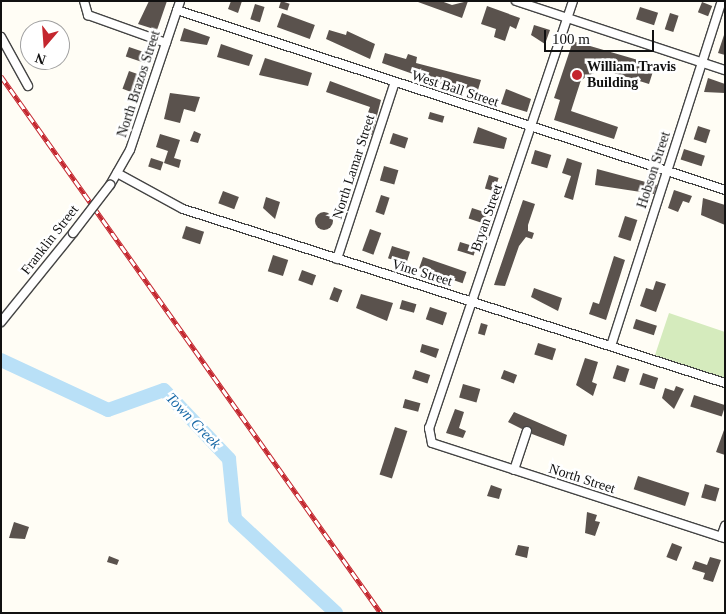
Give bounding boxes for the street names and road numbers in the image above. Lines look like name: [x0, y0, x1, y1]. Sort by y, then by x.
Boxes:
street label: North Brazos Street: [114, 29, 164, 139]
street label: West Ball Street: [409, 67, 501, 111]
street label: North Lamar Street: [329, 113, 379, 221]
street label: Hobson Street: [634, 129, 674, 211]
street label: Bryan Street: [468, 182, 506, 254]
street label: Franklin Street: [18, 202, 82, 278]
street label: Vine Street: [390, 256, 454, 290]
street label: North Street: [547, 460, 617, 498]

